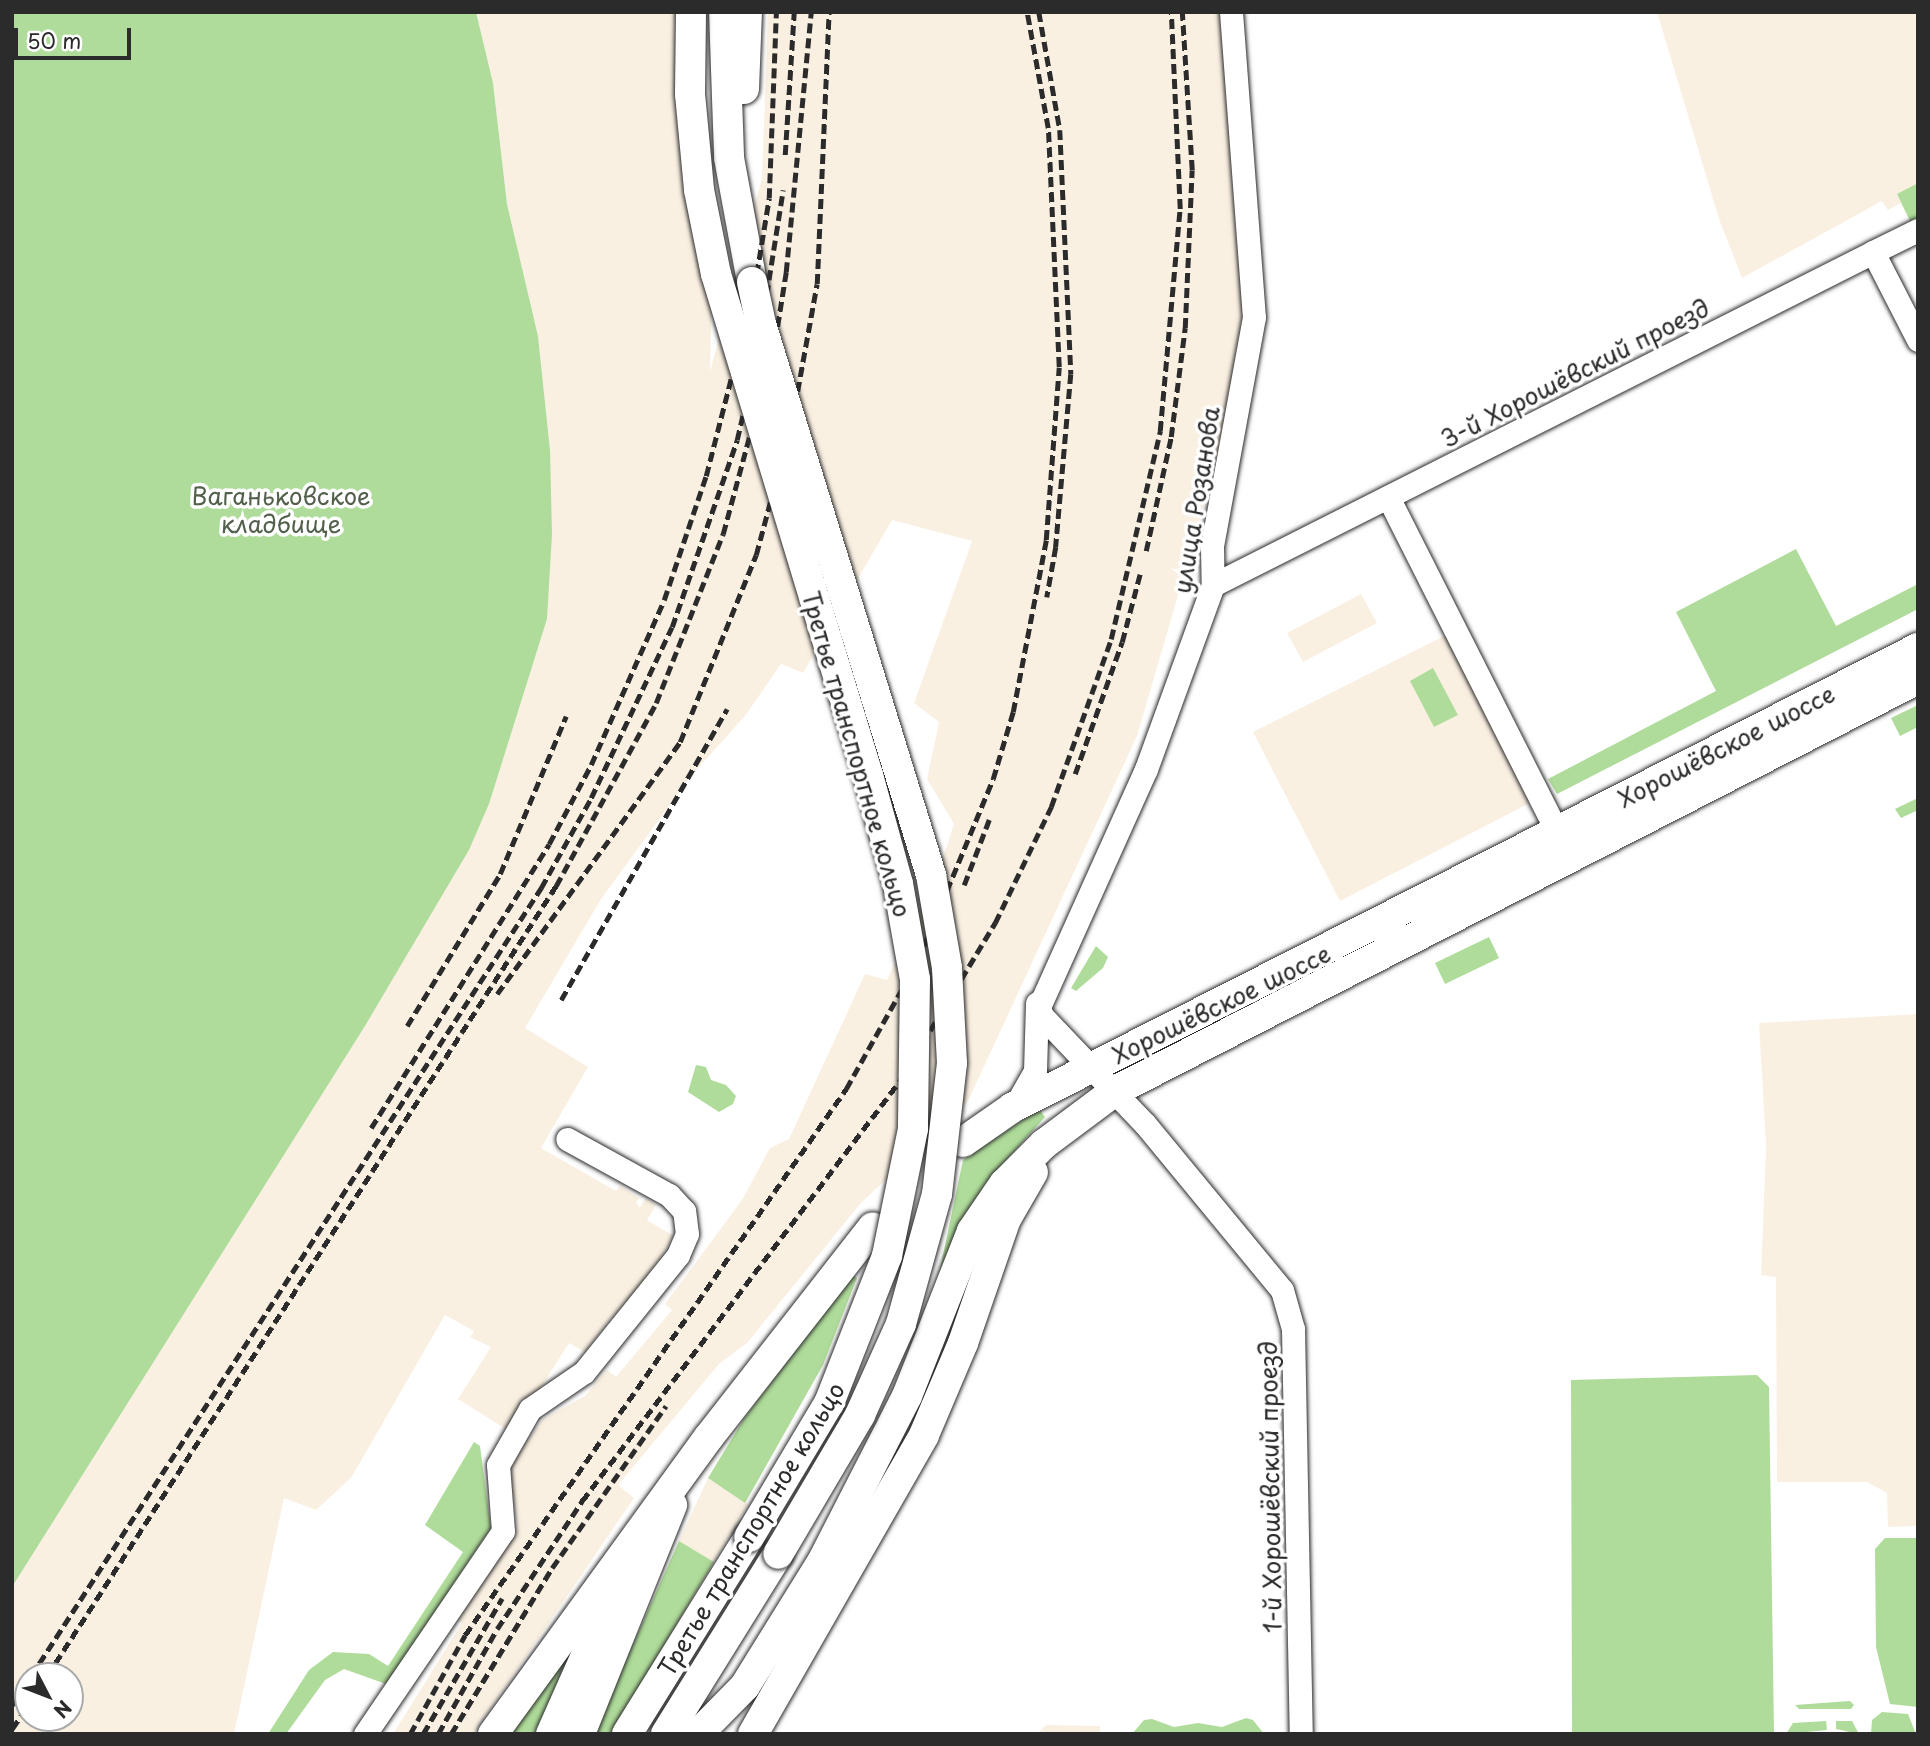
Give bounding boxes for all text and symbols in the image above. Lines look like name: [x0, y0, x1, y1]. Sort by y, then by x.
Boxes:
scale bar: [18, 14, 135, 58]
text: 50 m: [27, 24, 81, 56]
street label: 3-й Хорошёвский проезд: [1436, 293, 1714, 453]
street label: улица Розанова: [1167, 404, 1225, 596]
park label: Ваганьковское кладбище: [192, 482, 370, 538]
street label: Третье транспортное кольцо: [797, 587, 917, 921]
street label: Хорошёвское шоссе: [1613, 679, 1839, 813]
street label: Хорошёвское шоссе: [1107, 939, 1335, 1069]
street label: 1-й Хорошёвский проезд: [1253, 1341, 1287, 1633]
street label: Третье транспортное кольцо: [652, 1377, 850, 1681]
north arrow: [14, 1662, 84, 1732]
text: N: [48, 1695, 79, 1725]

